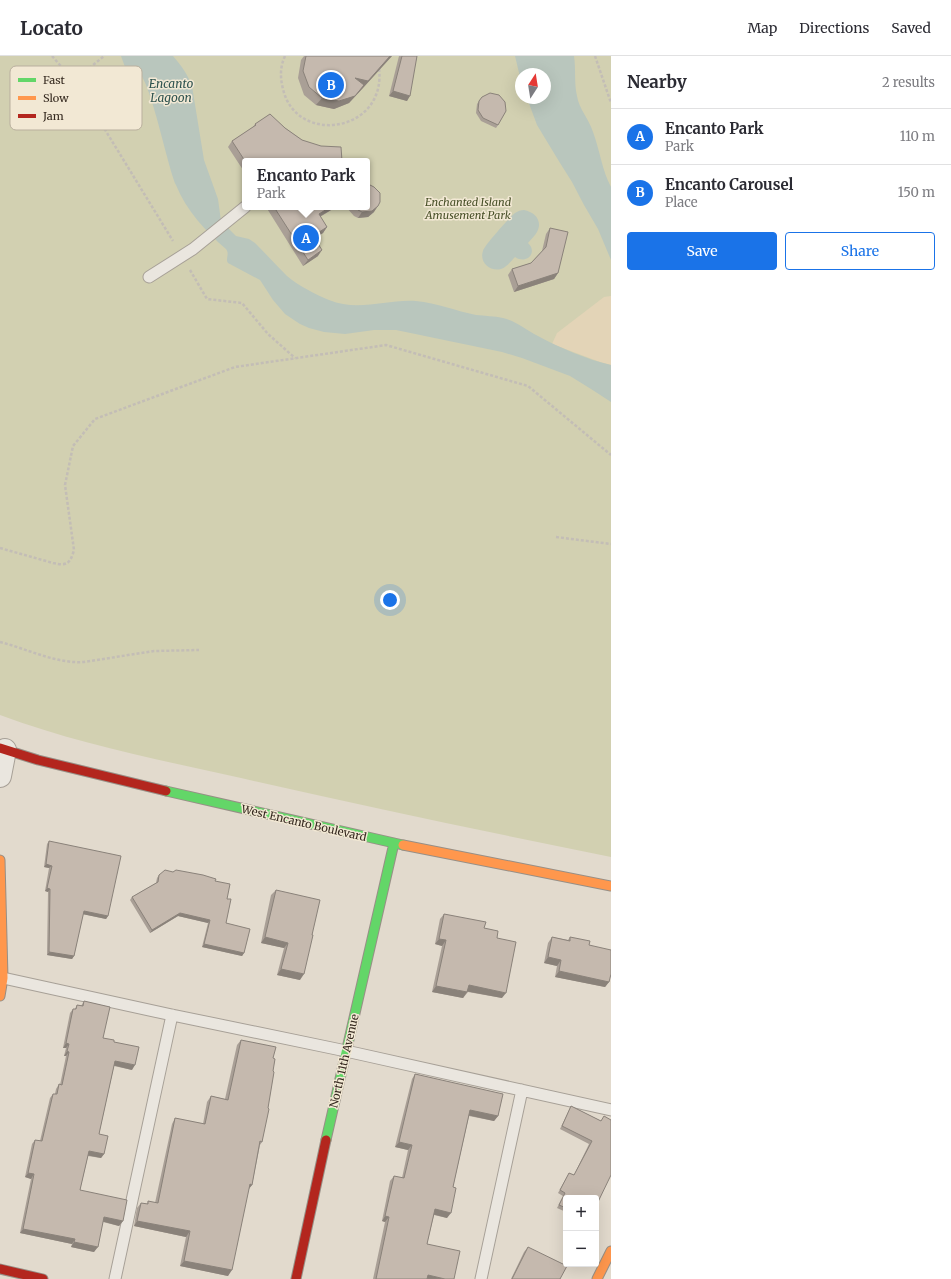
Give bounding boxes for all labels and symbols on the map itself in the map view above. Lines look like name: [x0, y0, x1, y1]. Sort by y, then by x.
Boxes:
legend: [10, 66, 142, 130]
north arrow: [515, 68, 551, 104]
pin: B: [318, 70, 344, 100]
text: Fast: [43, 73, 66, 87]
water label: Encanto Lagoon: [149, 76, 194, 105]
text: Slow: [43, 91, 69, 105]
text: Jam: [42, 109, 64, 123]
park label: Enchanted Island Amusement Park: [424, 195, 512, 222]
pin: A: [293, 223, 319, 253]
your location: [380, 590, 400, 610]
street label: West Encanto Boulevard: [239, 802, 368, 844]
street label: North 11th Avenue: [326, 1012, 362, 1109]

